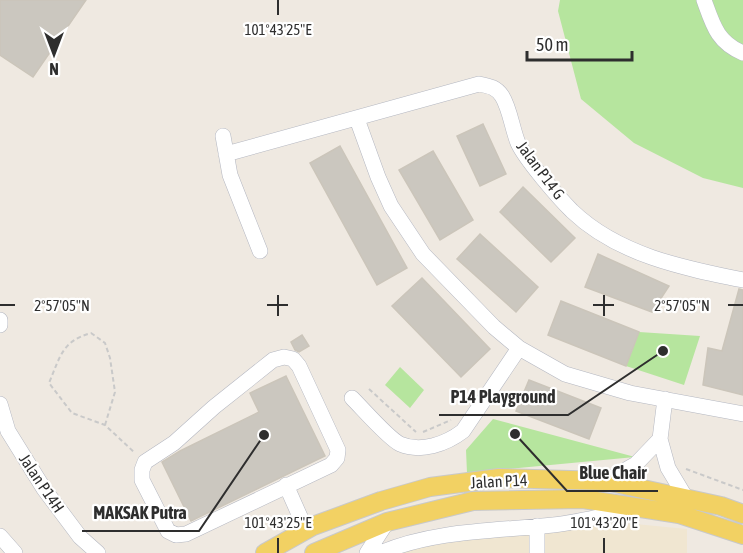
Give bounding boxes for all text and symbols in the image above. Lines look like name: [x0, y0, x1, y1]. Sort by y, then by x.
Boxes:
text: 101°43'25"E: [244, 21, 312, 38]
north arrow: [24, 24, 84, 84]
scale bar: [527, 24, 632, 62]
text: 50 m: [536, 34, 568, 55]
text: N: [49, 60, 59, 78]
street label: Jalan P14 G: [513, 138, 569, 202]
text: 2°57'05"N: [34, 297, 90, 314]
text: 2°57'05"N: [654, 297, 710, 314]
callout: P14 Playground: [439, 379, 568, 415]
text: P14 Playground: [450, 386, 556, 407]
street label: Jalan P14H: [16, 450, 68, 516]
callout: Blue Chair: [567, 455, 658, 491]
text: Blue Chair: [579, 462, 647, 483]
street label: Jalan P14: [470, 471, 528, 491]
callout: MAKSAK Putra: [82, 495, 199, 531]
text: MAKSAK Putra: [93, 502, 187, 523]
text: 101°43'25"E: [244, 514, 312, 531]
text: 101°43'20"E: [570, 514, 638, 531]

